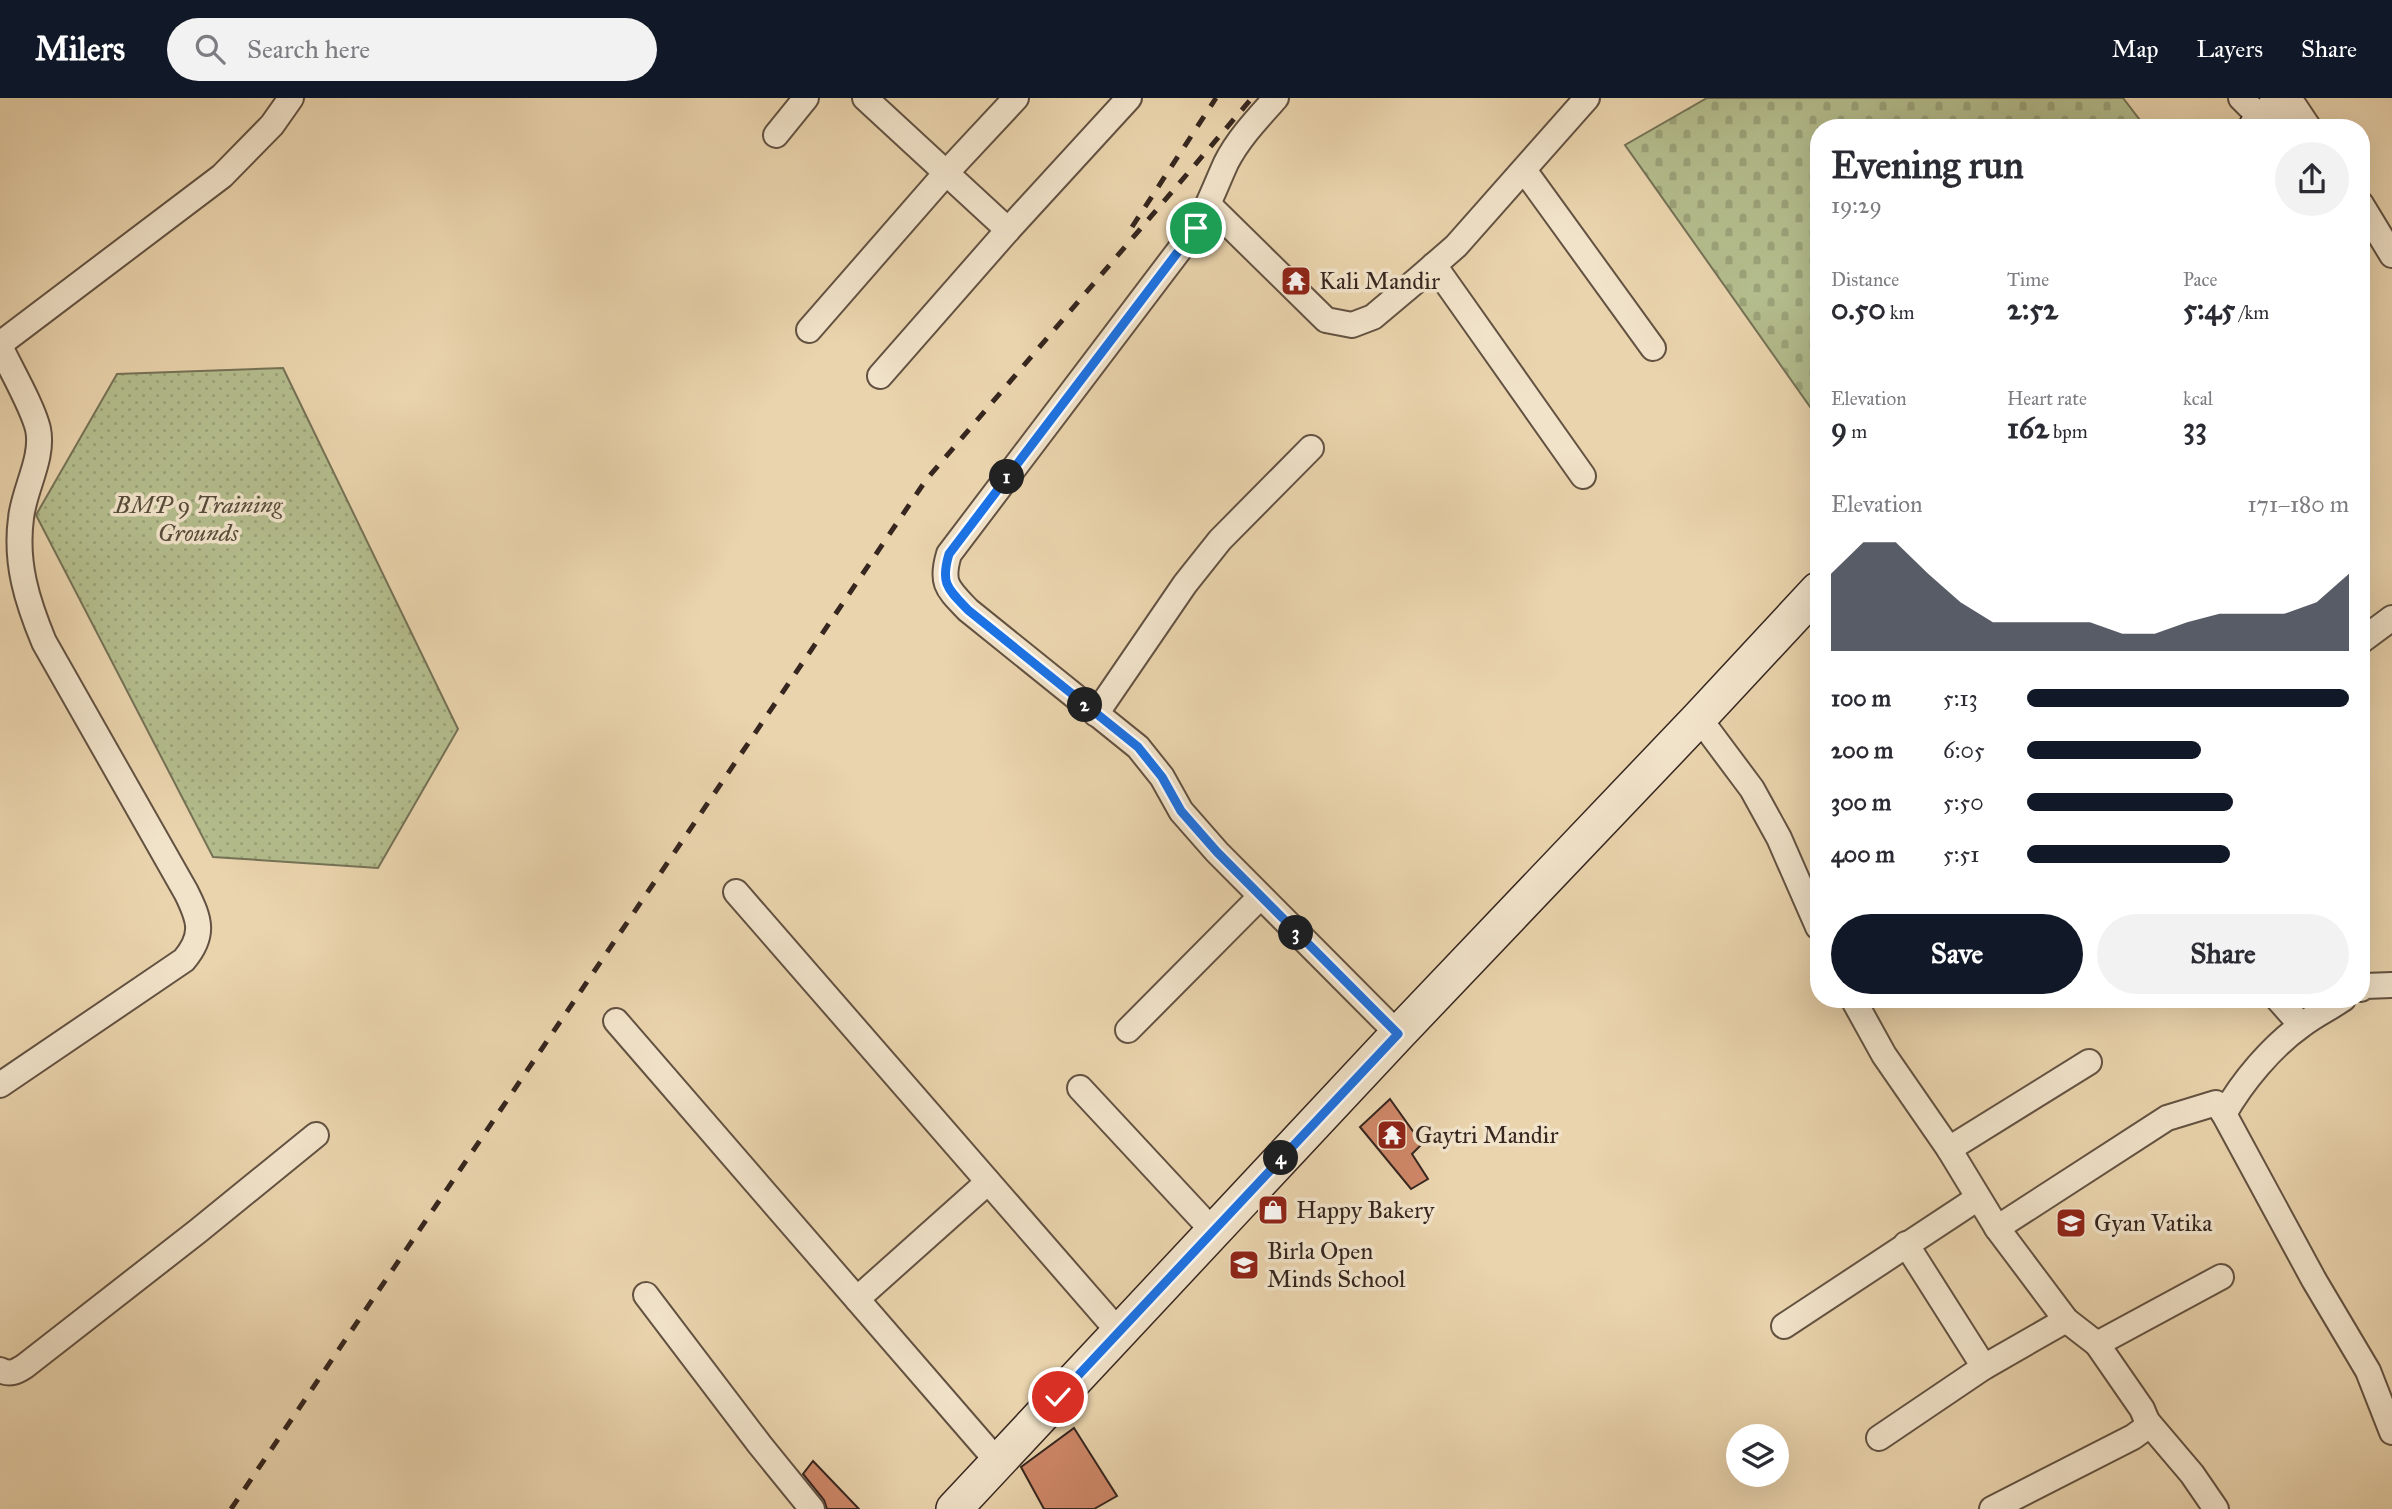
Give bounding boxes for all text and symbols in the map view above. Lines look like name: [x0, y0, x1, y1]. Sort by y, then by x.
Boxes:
search box: [167, 18, 657, 81]
text: Milers: [35, 29, 125, 69]
icon: search: [191, 30, 229, 68]
text: Search here: [247, 33, 370, 65]
text: Map: [2112, 34, 2159, 64]
text: Layers: [2197, 34, 2263, 64]
text: Share: [2301, 34, 2357, 64]
text: Evening run: [1831, 142, 2024, 188]
button: share: [2275, 142, 2349, 216]
text: 19:29: [1831, 191, 1882, 219]
pin: [1166, 198, 1226, 258]
icon: arrive: [1177, 209, 1215, 247]
temple icon: Kali Mandir: [1279, 264, 1313, 298]
place label: Kali Mandir: [1319, 266, 1440, 296]
text: Distance: [1831, 268, 1899, 291]
text: Time: [2007, 268, 2049, 291]
text: Pace: [2183, 268, 2217, 291]
text: 0.50: [1831, 291, 1886, 327]
text: 2:52: [2007, 291, 2058, 327]
text: 5:45: [2183, 291, 2235, 327]
text: km: [1886, 301, 1915, 324]
text: /km: [2235, 301, 2269, 324]
text: Elevation: [1831, 387, 1906, 410]
text: Heart rate: [2007, 387, 2087, 410]
text: kcal: [2183, 387, 2213, 410]
text: 9: [1831, 410, 1847, 446]
text: 162: [2007, 410, 2049, 446]
text: 33: [2183, 410, 2207, 446]
text: m: [1847, 420, 1867, 443]
text: bpm: [2049, 420, 2088, 443]
pin: 1: [990, 460, 1024, 494]
text: 1: [1003, 465, 1010, 488]
park label: BMP 9 Training Grounds: [113, 490, 284, 548]
text: Elevation: [1831, 490, 1922, 518]
text: 171–180 m: [2248, 490, 2349, 518]
text: 100 m: [1831, 684, 1891, 712]
text: 5:13: [1943, 684, 1978, 712]
pin: 2: [1068, 688, 1102, 722]
text: 2: [1080, 693, 1089, 716]
text: 200 m: [1831, 736, 1893, 764]
text: 6:05: [1943, 736, 1985, 764]
text: 300 m: [1831, 788, 1891, 816]
text: 5:50: [1943, 788, 1984, 816]
text: 400 m: [1831, 840, 1895, 868]
text: 5:51: [1943, 840, 1979, 868]
button: Save: [1831, 914, 2083, 994]
button: Share: [2097, 914, 2349, 994]
pin: 3: [1278, 916, 1314, 950]
text: 3: [1292, 921, 1299, 944]
temple icon: Gaytri Mandir: [1375, 1118, 1409, 1152]
place label: Gaytri Mandir: [1415, 1120, 1558, 1150]
pin: 4: [1264, 1140, 1298, 1176]
text: 4: [1275, 1146, 1286, 1169]
shop icon: Happy Bakery: [1256, 1193, 1290, 1227]
place label: Happy Bakery: [1296, 1195, 1435, 1225]
school or university icon: Gyan Vatika: [2054, 1206, 2088, 1240]
place label: Gyan Vatika: [2094, 1208, 2213, 1238]
place label: Birla Open Minds School: [1267, 1236, 1406, 1294]
school or university icon: Birla Open Minds School: [1227, 1248, 1261, 1282]
pin: [1028, 1367, 1088, 1427]
icon: check: [1039, 1378, 1077, 1416]
map controls: [1726, 1424, 1789, 1487]
button: layers: [1726, 1424, 1789, 1487]

